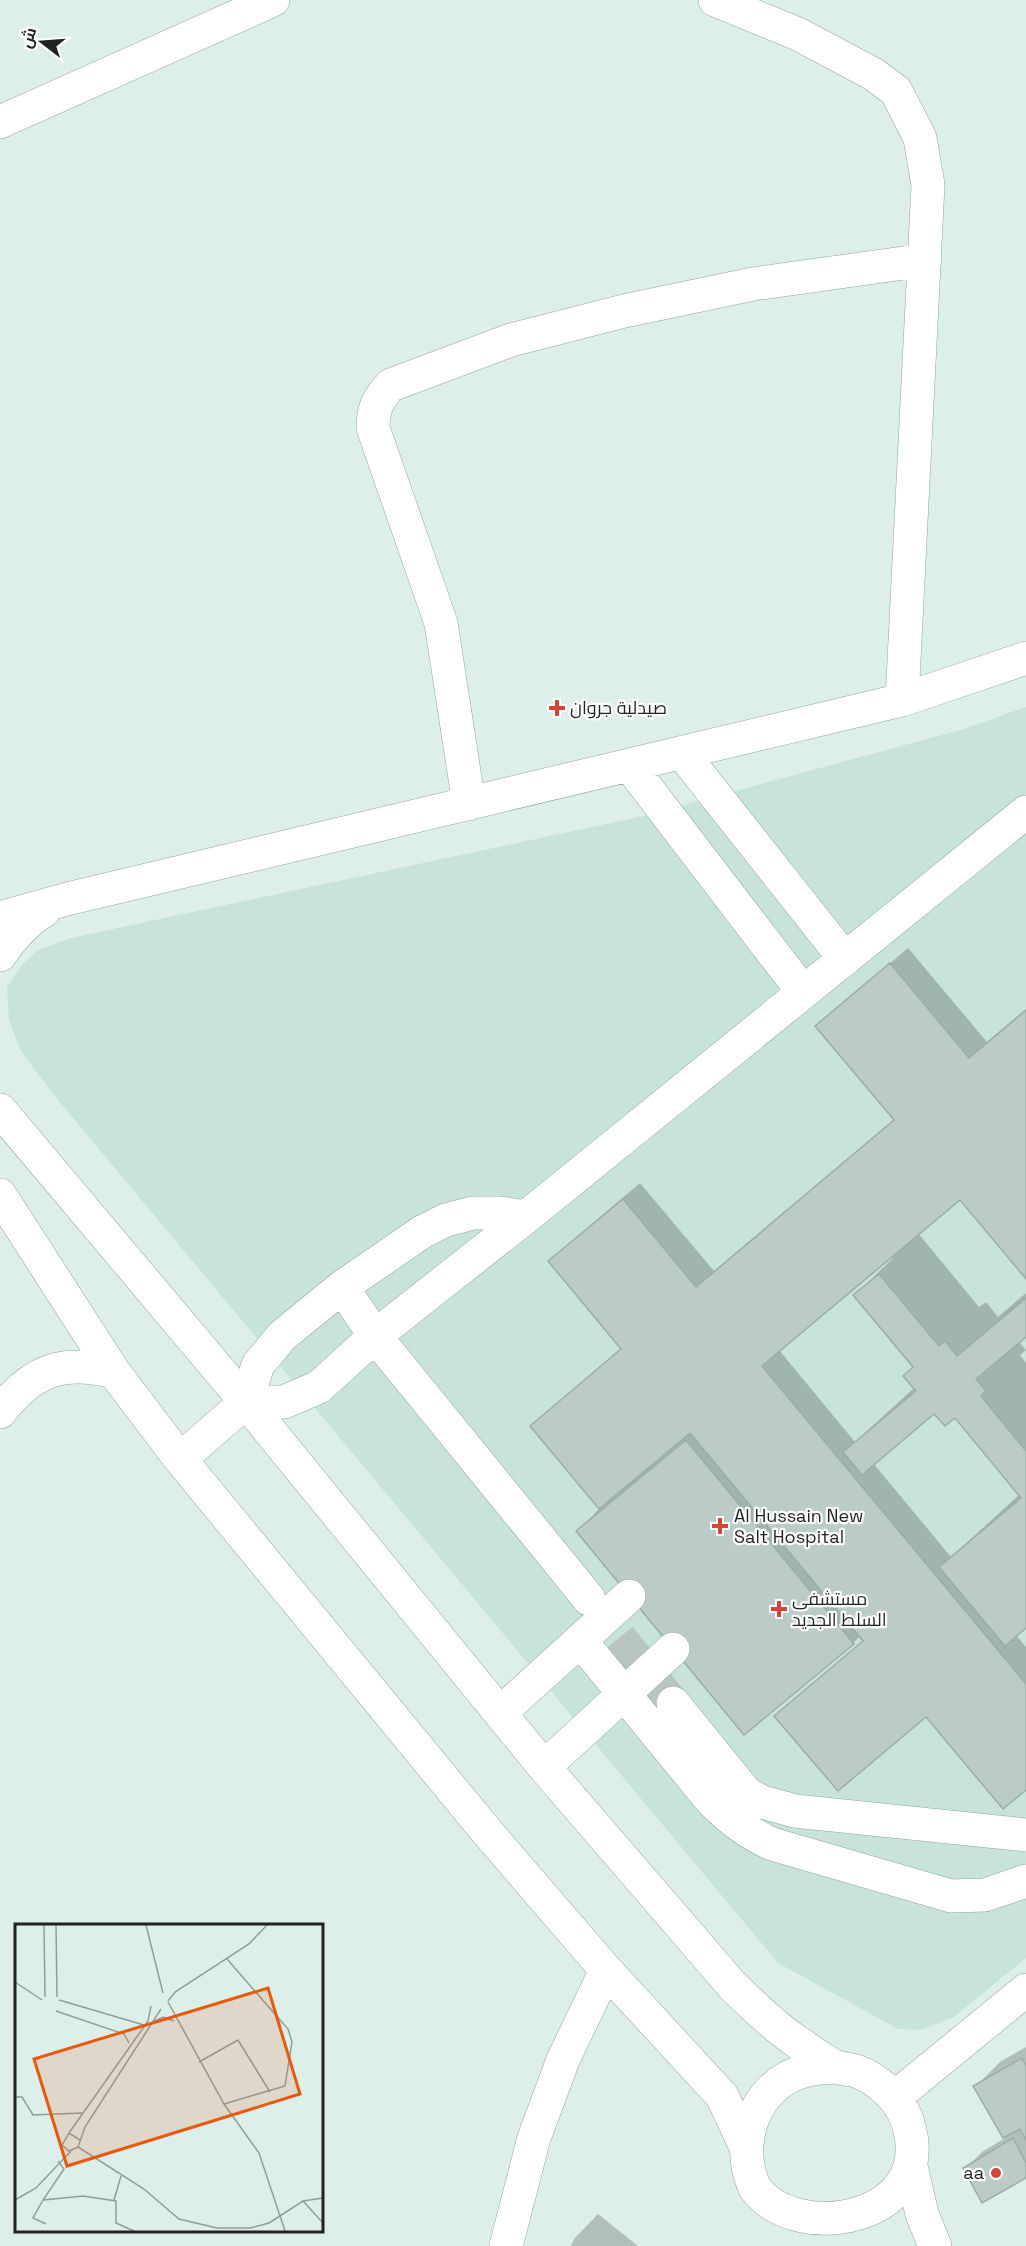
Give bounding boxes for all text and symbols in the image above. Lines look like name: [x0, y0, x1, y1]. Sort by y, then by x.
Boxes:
north arrow: [12, 12, 72, 72]
text: ش: [15, 25, 41, 51]
place label: صيدلية جروان: [570, 696, 667, 719]
marker: صيدلية جروان: [548, 699, 566, 717]
place label: Al Hussain New Salt Hospital: [734, 1504, 863, 1548]
marker: Al Hussain New Salt Hospital: [711, 1517, 729, 1535]
place label: مستشفى السلط الجديد: [792, 1587, 886, 1631]
marker: مستشفى السلط الجديد: [770, 1600, 788, 1618]
inset map: [15, 1924, 322, 2231]
place label: aa: [963, 2161, 984, 2184]
marker: aa: [989, 2166, 1003, 2180]

